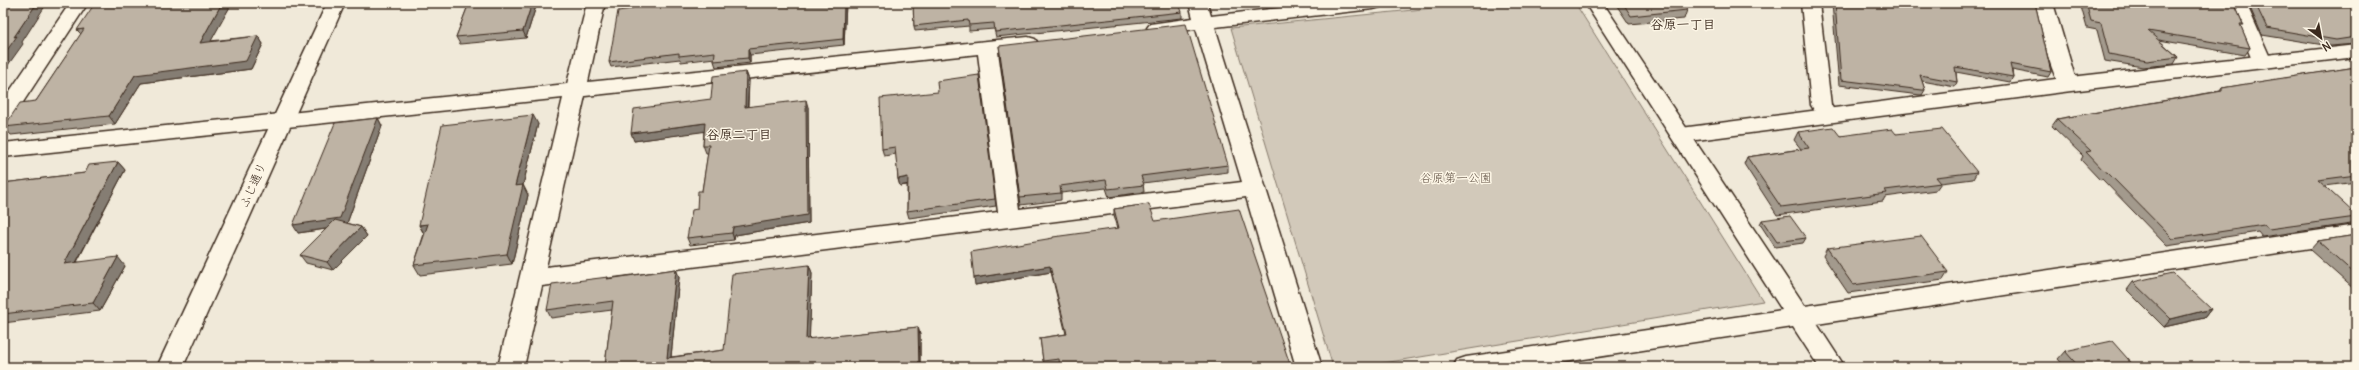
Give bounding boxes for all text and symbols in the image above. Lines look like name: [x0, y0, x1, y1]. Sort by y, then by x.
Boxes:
district label: 谷原一丁目: [1650, 16, 1716, 33]
north arrow: [2301, 18, 2341, 58]
text: N: [2319, 39, 2333, 54]
district label: 谷原二丁目: [706, 126, 772, 143]
street label: ふじ通り: [236, 160, 269, 210]
park label: 谷原第一公園: [1420, 170, 1492, 185]

